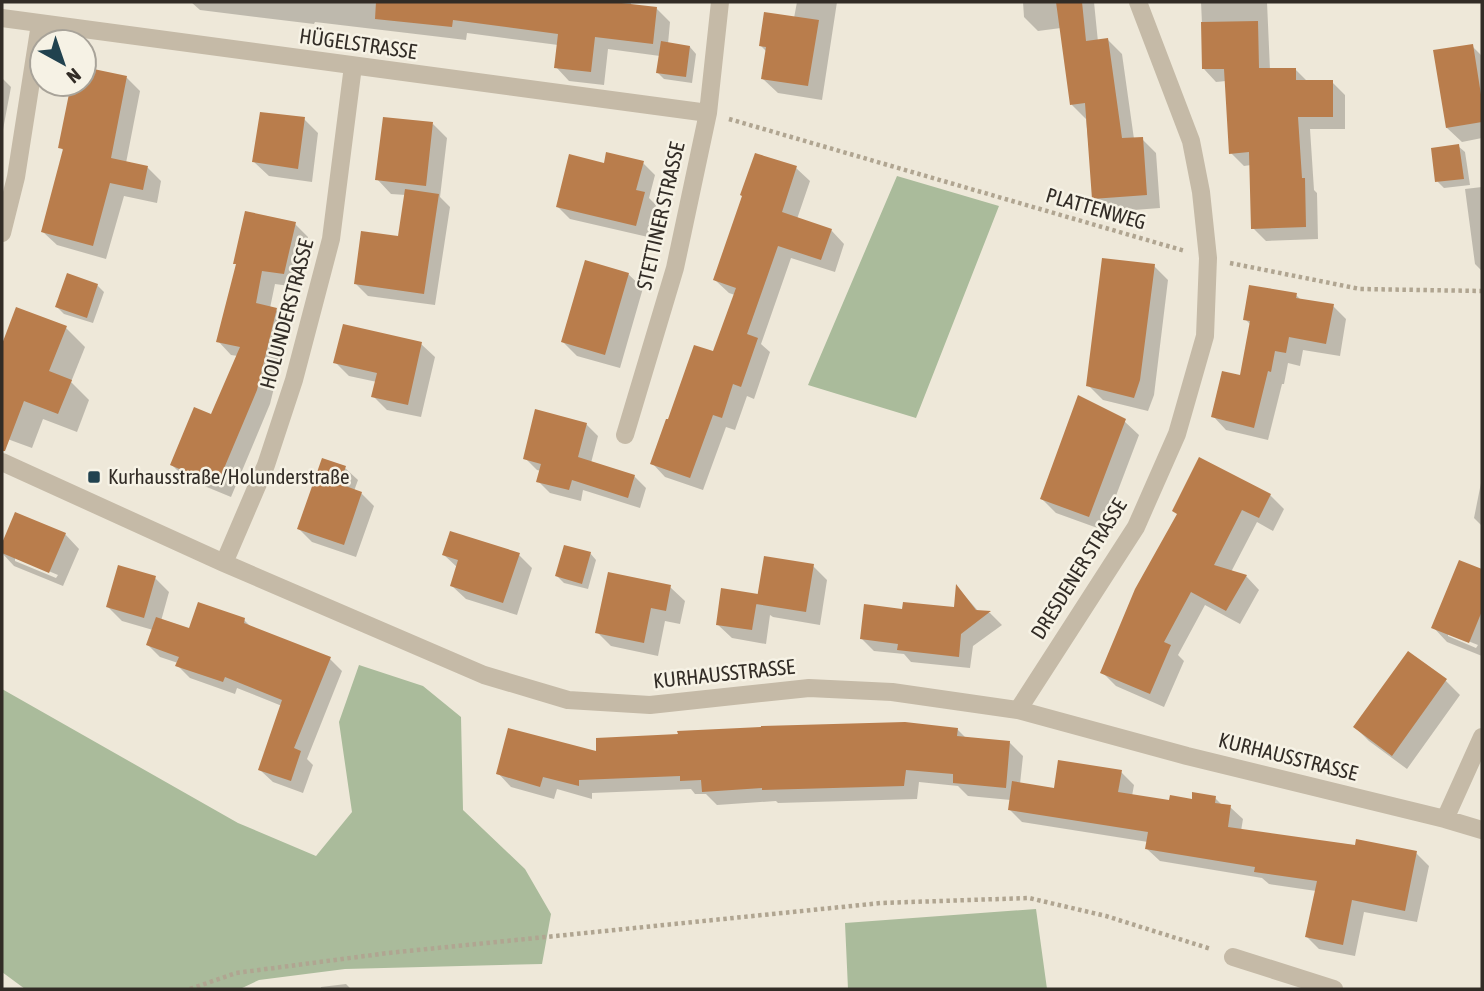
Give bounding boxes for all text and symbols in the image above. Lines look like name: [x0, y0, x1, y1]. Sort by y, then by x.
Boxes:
street label: HÜGELSTRASSE: [298, 23, 418, 63]
north arrow: [28, 28, 98, 98]
text: N: [63, 64, 85, 88]
street label: STETTINER STRASSE: [631, 140, 689, 292]
street label: PLATTENWEG: [1043, 182, 1149, 234]
street label: HOLUNDERSTRASSE: [255, 236, 318, 391]
place label: Kurhausstraße/Holunderstraße: [108, 464, 349, 488]
marker: Kurhausstraße/Holunderstraße: [86, 469, 102, 485]
street label: DRESDENER STRASSE: [1025, 494, 1131, 643]
street label: KURHAUSSTRASSE: [652, 654, 796, 692]
street label: KURHAUSSTRASSE: [1216, 727, 1360, 785]

